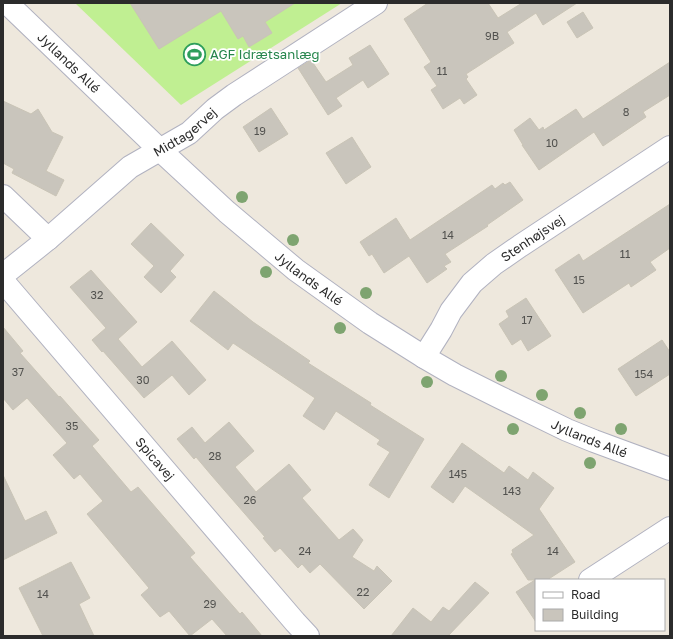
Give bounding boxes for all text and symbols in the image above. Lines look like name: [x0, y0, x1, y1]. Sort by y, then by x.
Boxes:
street label: Jyllands Allé: [34, 29, 104, 96]
house number: 9B: [485, 29, 499, 42]
sports icon: AGF Idrætsanlæg: [181, 41, 207, 67]
place label: AGF Idrætsanlæg: [210, 46, 320, 62]
house number: 11: [437, 64, 447, 77]
street label: Midtagervej: [150, 104, 220, 160]
house number: 8: [623, 105, 630, 118]
house number: 19: [254, 124, 266, 137]
house number: 10: [546, 136, 558, 149]
street label: Stenhøjsvej: [498, 211, 567, 265]
house number: 14: [442, 228, 454, 241]
house number: 11: [620, 247, 630, 260]
street label: Jyllands Allé: [272, 248, 346, 309]
house number: 15: [573, 273, 585, 286]
house number: 32: [91, 288, 103, 301]
house number: 17: [521, 313, 533, 326]
house number: 37: [12, 365, 24, 378]
house number: 154: [635, 367, 653, 380]
house number: 30: [136, 373, 150, 386]
street label: Jyllands Allé: [549, 416, 630, 461]
house number: 35: [66, 419, 78, 432]
street label: Spicavej: [132, 434, 178, 484]
house number: 28: [208, 449, 222, 462]
house number: 145: [449, 467, 467, 480]
house number: 143: [503, 484, 521, 497]
house number: 26: [243, 493, 257, 506]
house number: 24: [298, 544, 312, 557]
house number: 14: [547, 544, 559, 557]
legend: [535, 579, 665, 631]
house number: 22: [357, 585, 369, 598]
house number: 14: [37, 587, 49, 600]
text: Road: [571, 587, 600, 602]
house number: 29: [203, 597, 217, 610]
text: Building: [571, 607, 619, 622]

